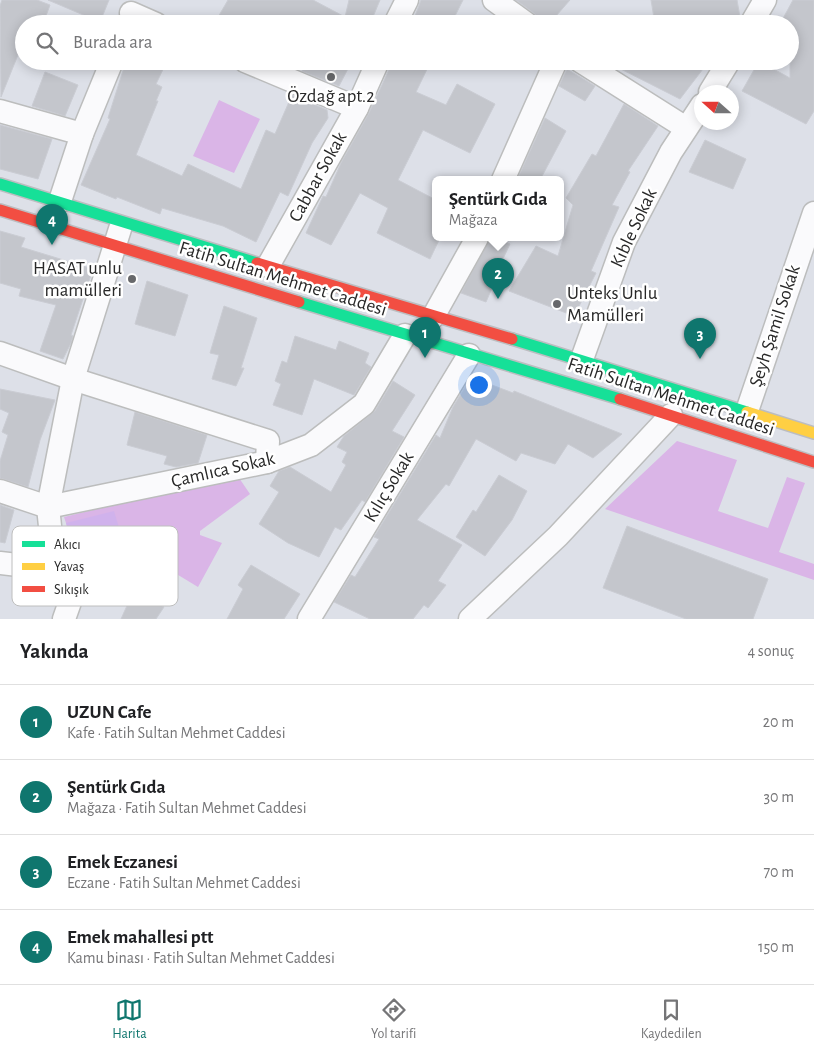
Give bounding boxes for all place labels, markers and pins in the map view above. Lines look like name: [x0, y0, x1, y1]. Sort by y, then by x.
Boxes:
marker: Özdağ apt.2: [325, 71, 337, 83]
place label: Özdağ apt.2: [287, 86, 375, 106]
pin: 4: [36, 204, 68, 245]
pin: 2: [482, 258, 514, 299]
place label: HASAT unlu mamülleri: [33, 259, 122, 300]
marker: HASAT unlu mamülleri: [126, 273, 138, 285]
place label: Unteks Unlu Mamülleri: [567, 284, 658, 325]
marker: Unteks Unlu Mamülleri: [551, 298, 563, 310]
pin: 1: [409, 317, 441, 358]
pin: 3: [684, 318, 716, 359]

